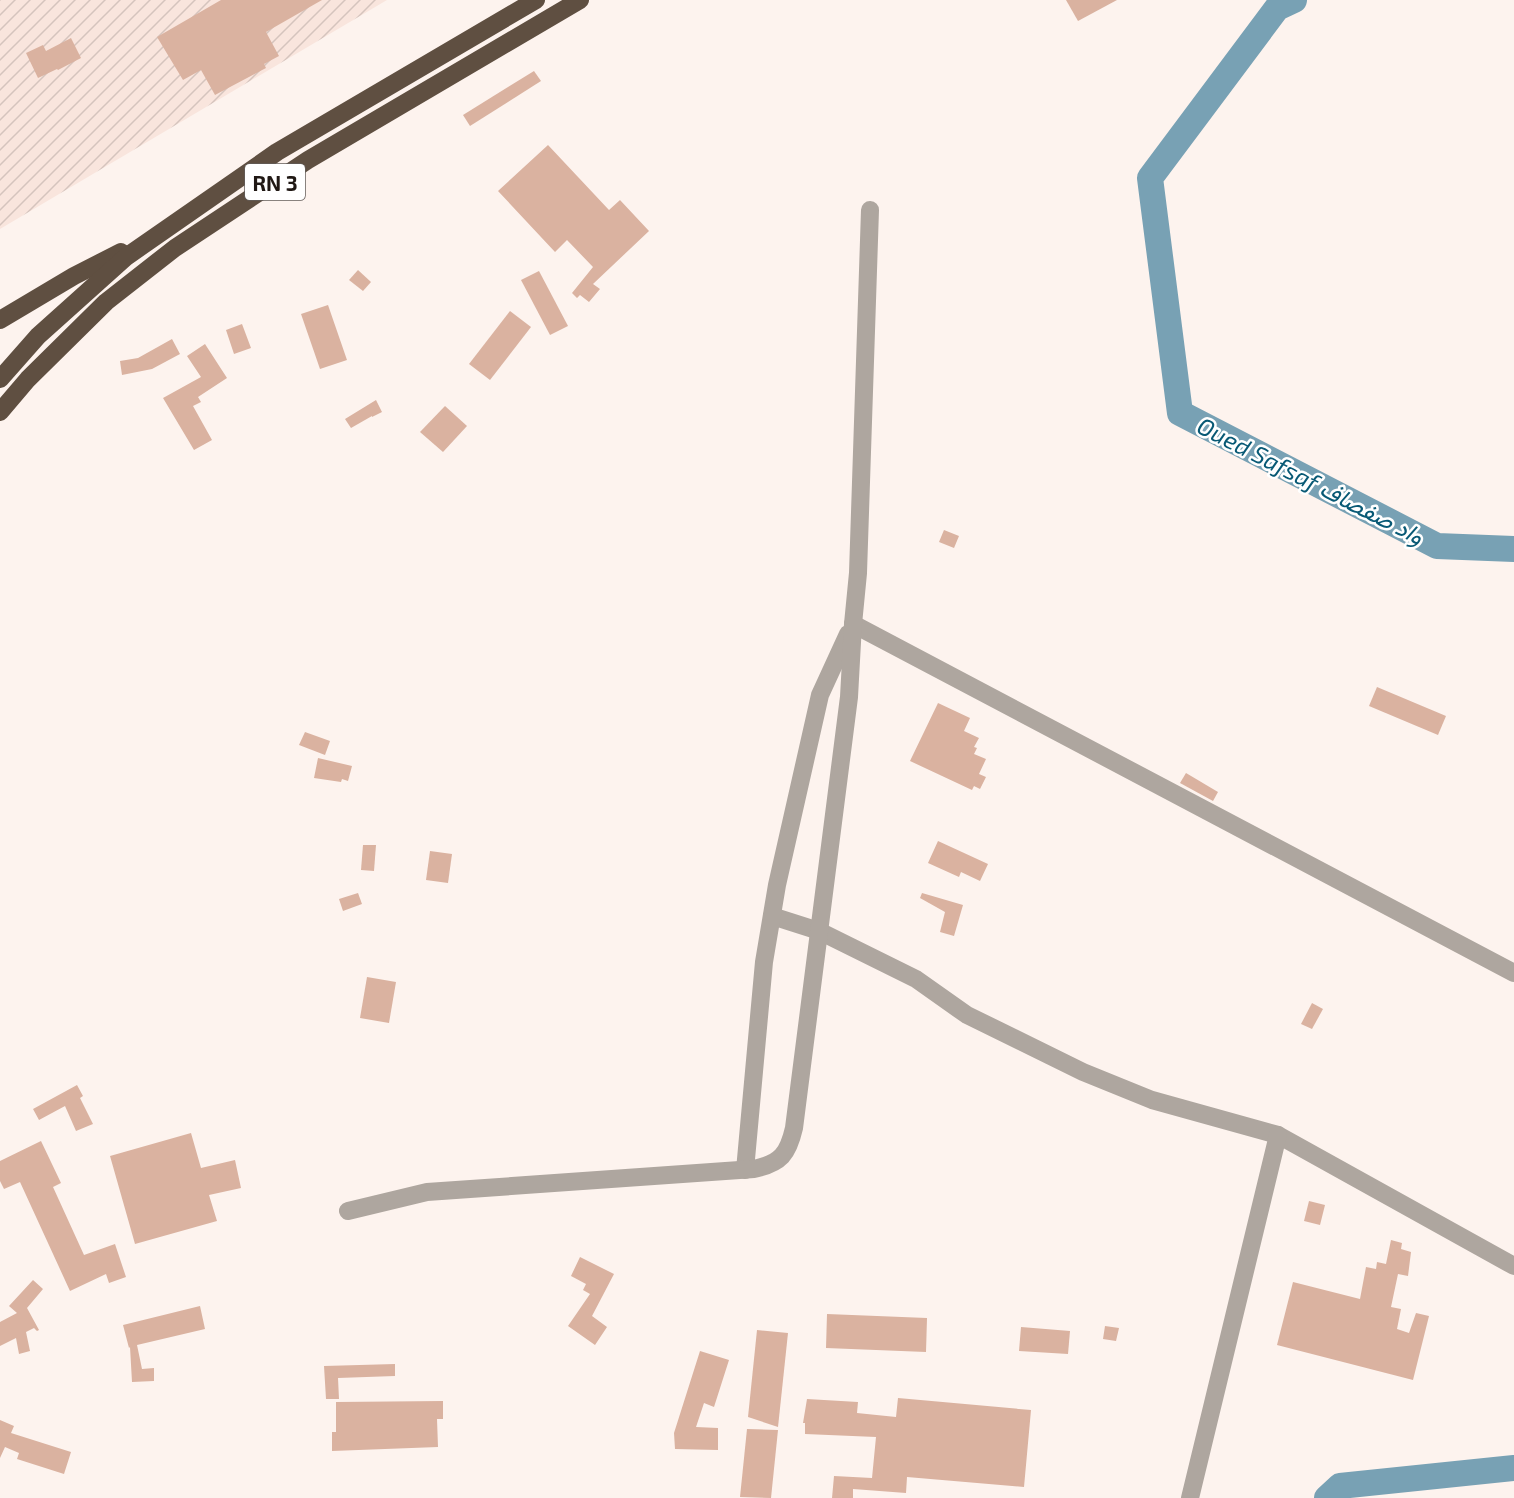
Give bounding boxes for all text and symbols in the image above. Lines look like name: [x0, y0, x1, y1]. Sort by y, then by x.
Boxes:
road number: RN 3: [245, 164, 305, 200]
water label: Oued Safsaf واد صفصاف: [1192, 410, 1429, 552]

